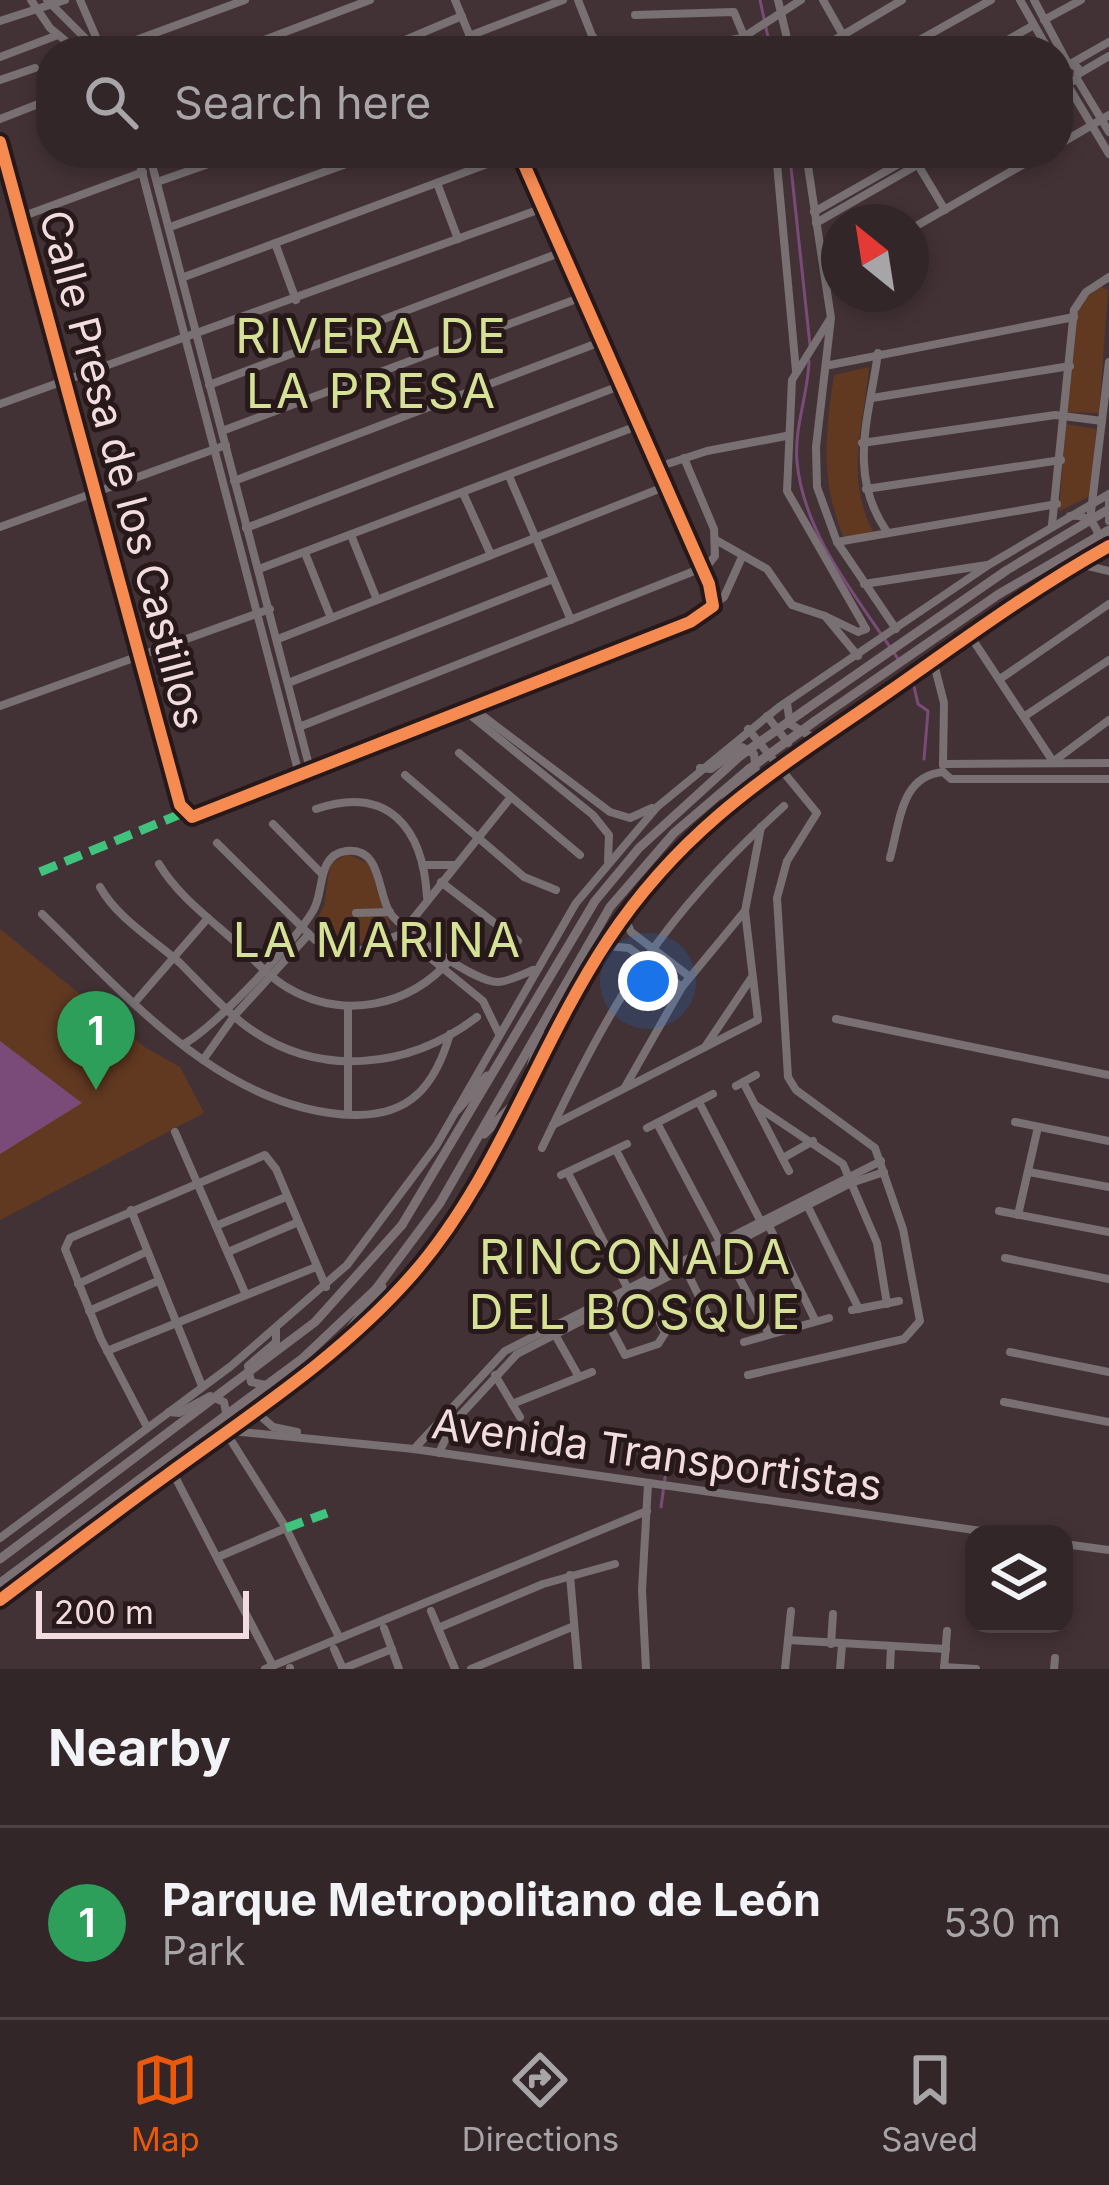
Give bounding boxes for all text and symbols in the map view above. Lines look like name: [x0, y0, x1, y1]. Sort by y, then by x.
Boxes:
search box: [36, 36, 1073, 168]
icon: search: [78, 69, 144, 135]
text: Search here: [174, 75, 431, 130]
street label: Calle Presa de los Castillos: [29, 204, 217, 734]
north arrow: [821, 204, 929, 312]
district label: RIVERA DE LA PRESA: [235, 306, 509, 420]
district label: LA MARINA: [233, 910, 523, 969]
your location: [618, 951, 678, 1011]
pin: 1: [57, 991, 135, 1090]
district label: RINCONADA DEL BOSQUE: [469, 1227, 803, 1341]
street label: Avenida Transportistas: [429, 1397, 885, 1511]
map controls: [965, 1525, 1073, 1633]
button: layers: [965, 1525, 1073, 1633]
scale bar: [36, 1585, 249, 1638]
text: 200 m: [54, 1592, 154, 1632]
text: Nearby: [48, 1717, 231, 1778]
text: Parque Metropolitano de León: [162, 1872, 821, 1927]
text: 1: [79, 1899, 95, 1946]
text: 530 m: [943, 1899, 1061, 1946]
text: Park: [162, 1927, 246, 1974]
tab: Map: [131, 2047, 200, 2159]
tab: Directions: [462, 2047, 619, 2159]
tab: Saved: [881, 2047, 978, 2159]

